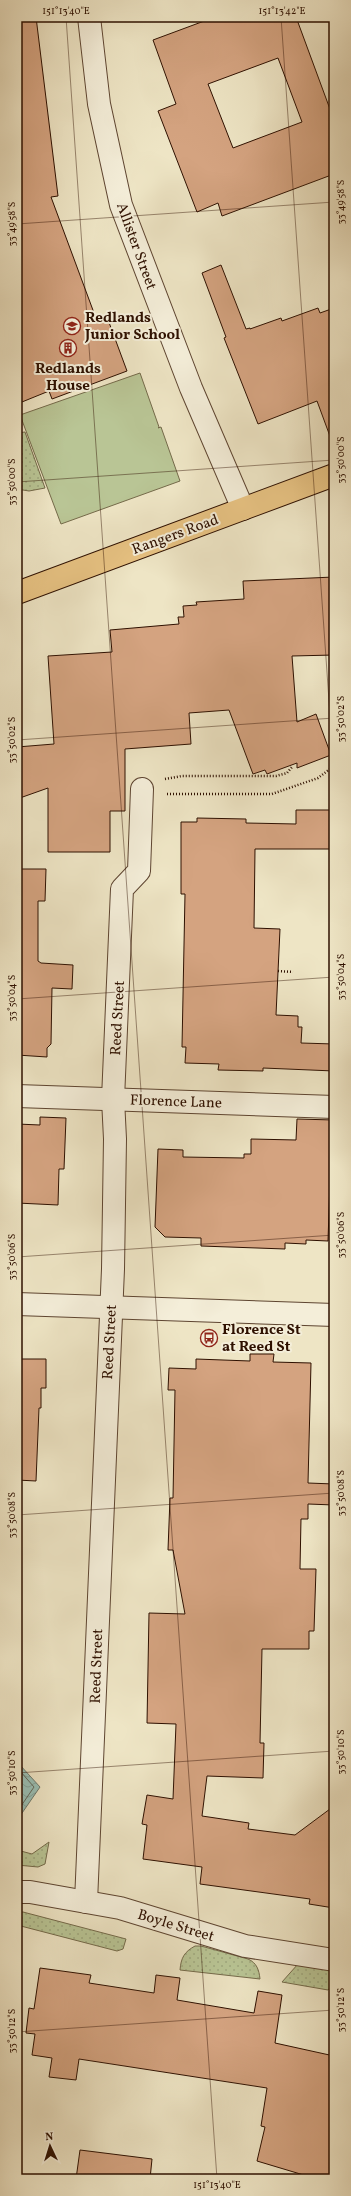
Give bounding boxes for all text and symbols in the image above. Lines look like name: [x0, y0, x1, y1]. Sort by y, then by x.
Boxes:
text: 151°13'40"E: [42, 4, 90, 18]
text: 151°13'42"E: [258, 4, 306, 18]
text: 33°49'58"S: [334, 180, 348, 224]
street label: Allister Street: [110, 200, 161, 293]
text: 33°49'58"S: [5, 202, 19, 246]
place label: Redlands Junior School: [84, 308, 180, 346]
school or university icon: Redlands Junior School: [62, 316, 82, 336]
building icon: Redlands House: [58, 338, 78, 358]
place label: Redlands House: [35, 359, 101, 397]
text: 33°50'00"S: [334, 436, 348, 484]
text: 33°50'00"S: [5, 458, 19, 506]
street label: Rangers Road: [129, 510, 222, 561]
text: 33°50'02"S: [334, 696, 348, 742]
text: 33°50'02"S: [5, 717, 19, 763]
text: 33°50'04"S: [334, 954, 348, 1000]
text: 33°50'04"S: [5, 975, 19, 1021]
street label: Reed Street: [106, 980, 131, 1056]
street label: Florence Lane: [130, 1090, 222, 1115]
text: 33°50'06"S: [334, 1212, 348, 1258]
text: 33°50'06"S: [5, 1234, 19, 1280]
street label: Reed Street: [98, 1304, 123, 1380]
place label: Florence St at Reed St: [222, 1320, 301, 1358]
bus stop icon: Florence St at Reed St: [199, 1328, 219, 1348]
text: 33°50'08"S: [334, 1470, 348, 1516]
text: 33°50'08"S: [5, 1492, 19, 1538]
street label: Reed Street: [86, 1628, 109, 1704]
text: 33°50'10"S: [334, 1729, 348, 1775]
text: 33°50'10"S: [5, 1750, 19, 1796]
street label: Boyle Street: [135, 1905, 217, 1948]
text: 33°50'12"S: [334, 1988, 348, 2032]
text: 33°50'12"S: [5, 2009, 19, 2053]
north arrow: [30, 2126, 70, 2166]
text: N: [45, 2130, 54, 2145]
text: 151°13'40"E: [193, 2178, 241, 2192]

